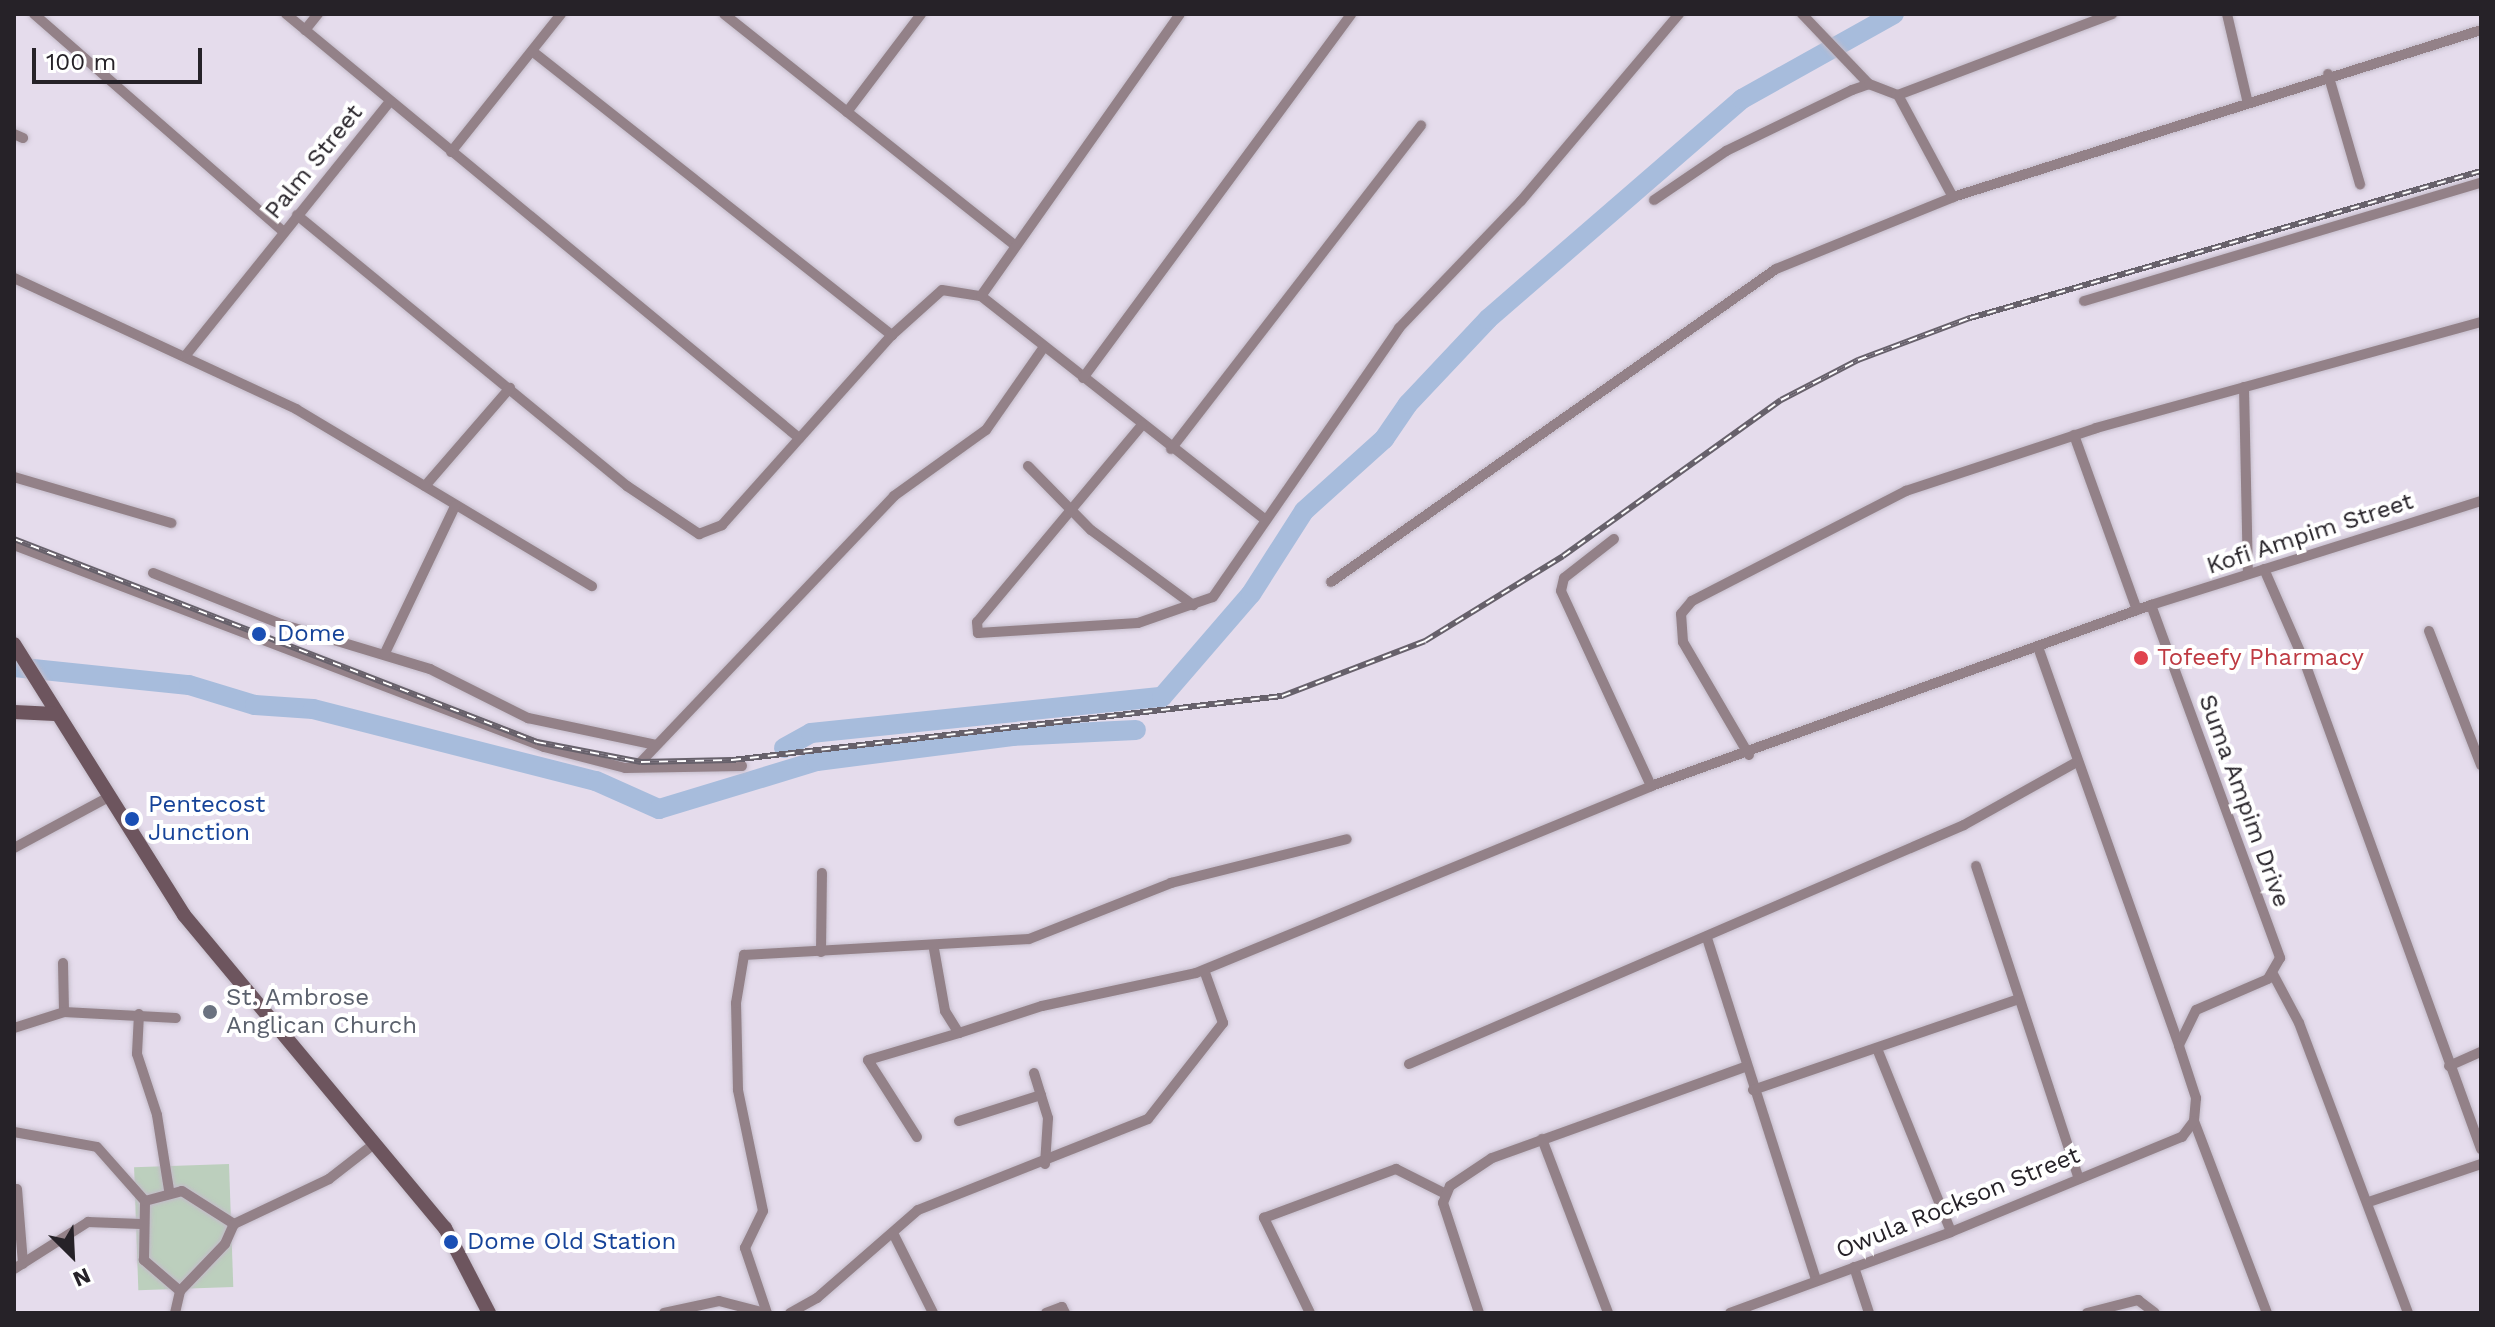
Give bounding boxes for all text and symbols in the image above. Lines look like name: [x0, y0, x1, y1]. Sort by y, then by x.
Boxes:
scale bar: [36, 32, 206, 82]
text: 100 m: [46, 48, 116, 76]
street label: Palm Street: [259, 99, 369, 225]
street label: Kofi Ampim Street: [2203, 487, 2417, 581]
place label: Dome: [277, 620, 345, 648]
marker: Dome: [248, 623, 270, 645]
place label: Tofeefy Pharmacy: [2157, 644, 2364, 672]
marker: Tofeefy Pharmacy: [2132, 649, 2150, 667]
street label: Suma Ampim Drive: [2192, 690, 2296, 912]
place label: Pentecost Junction: [148, 791, 265, 847]
marker: Pentecost Junction: [123, 810, 141, 828]
place label: St. Ambrose Anglican Church: [226, 984, 417, 1040]
marker: St. Ambrose Anglican Church: [201, 1003, 219, 1021]
street label: Owula Rockson Street: [1832, 1141, 2084, 1265]
north arrow: [32, 1215, 112, 1295]
place label: Dome Old Station: [467, 1228, 676, 1256]
marker: Dome Old Station: [442, 1233, 460, 1251]
text: N: [69, 1263, 95, 1292]

